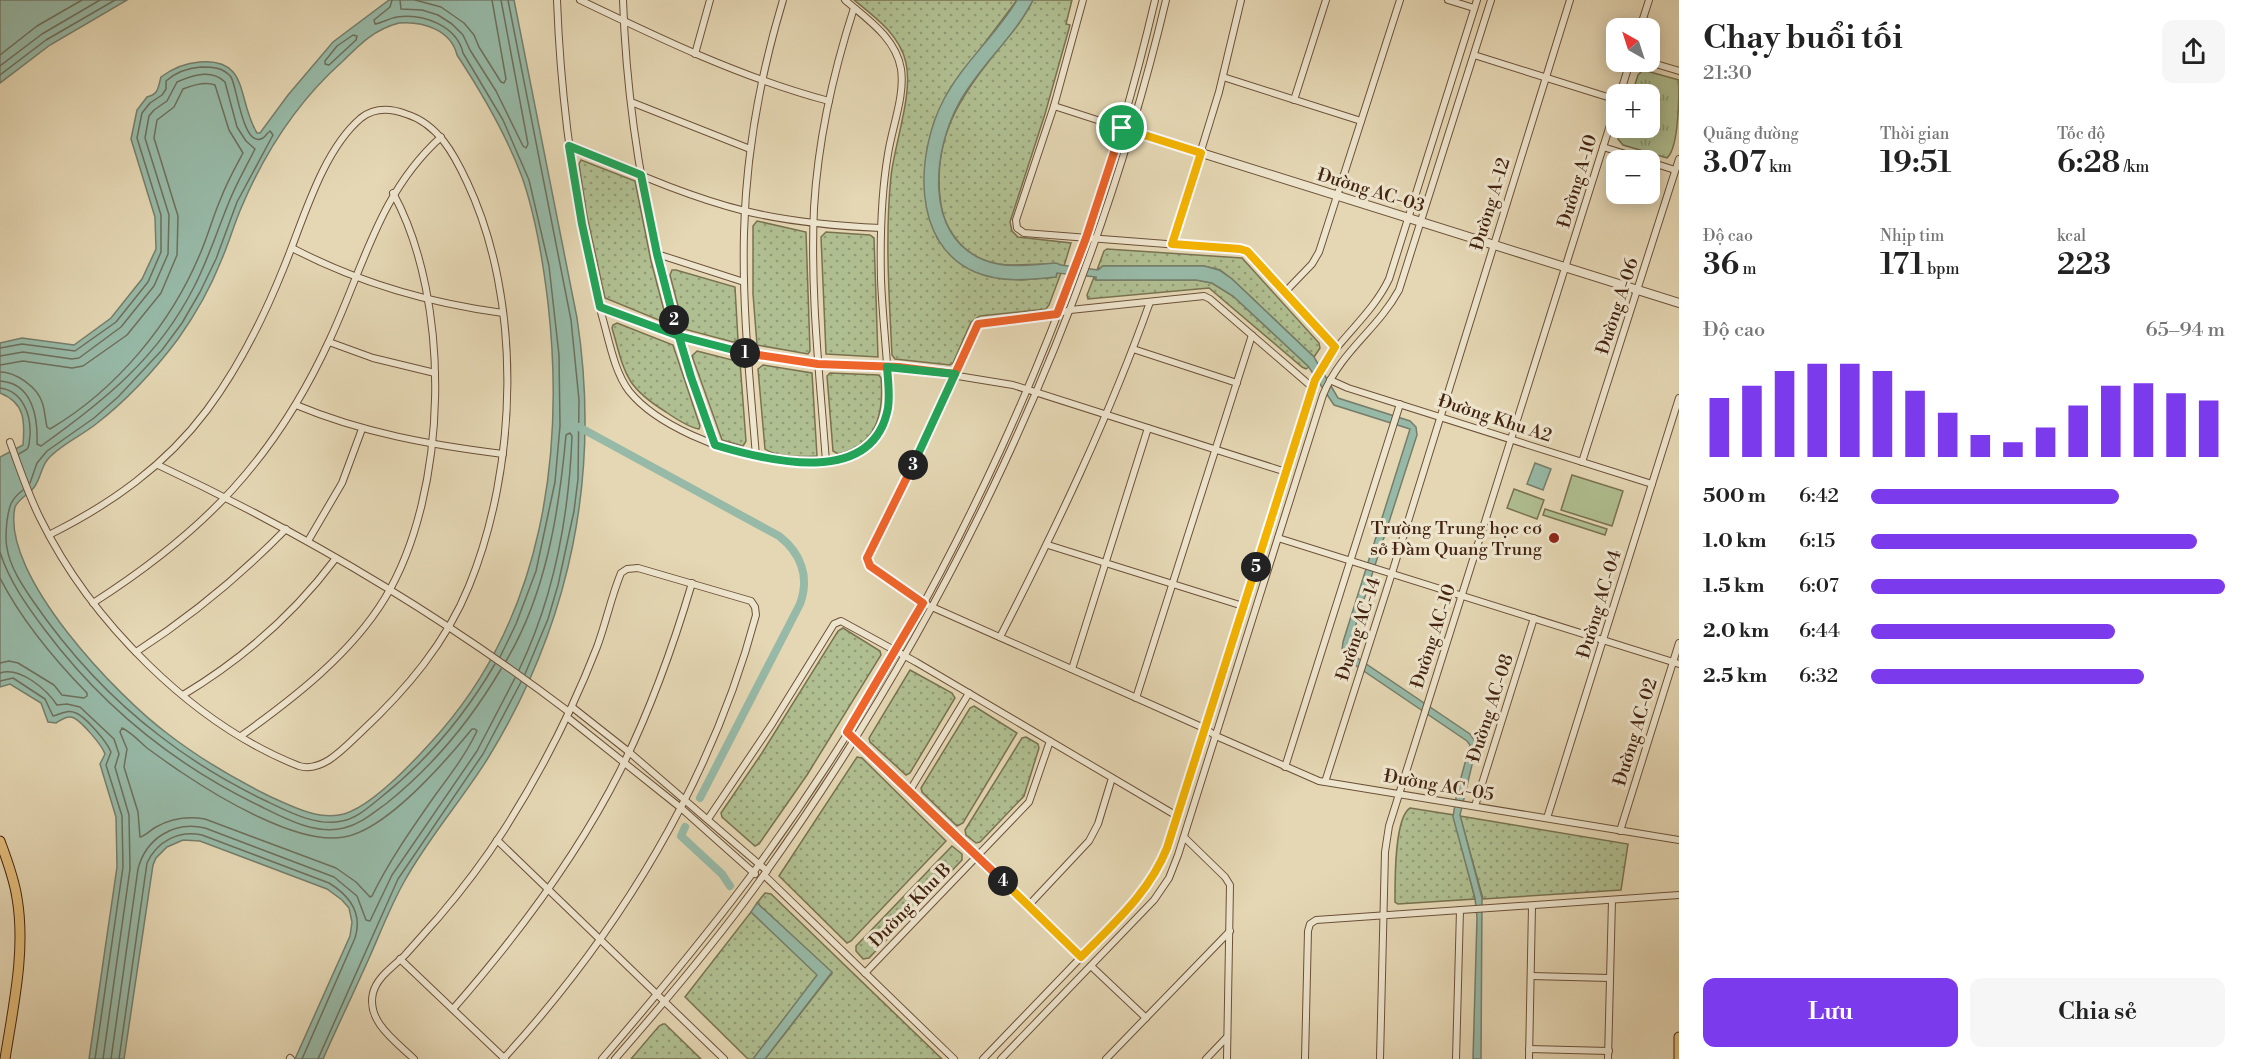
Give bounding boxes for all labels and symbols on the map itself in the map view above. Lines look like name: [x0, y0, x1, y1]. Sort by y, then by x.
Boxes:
north arrow: [1606, 18, 1660, 72]
pin: [1096, 102, 1147, 153]
street label: Đường A-10: [1552, 132, 1603, 231]
street label: Đường A-12: [1465, 155, 1515, 253]
street label: Đường AC-03: [1314, 163, 1428, 218]
street label: Đường A-06: [1591, 255, 1644, 357]
pin: 2: [659, 305, 689, 335]
pin: 1: [730, 338, 760, 368]
street label: Đường Khu A2: [1435, 389, 1555, 448]
pin: 3: [898, 450, 928, 480]
place label: Trường Trung học cơ sở Đàm Quang Trung: [1370, 517, 1543, 561]
marker: Trường Trung học cơ sở Đàm Quang Trung: [1547, 531, 1561, 545]
street label: Đường AC-04: [1572, 547, 1627, 661]
pin: 5: [1241, 552, 1271, 582]
street label: Đường AC-14: [1331, 574, 1386, 684]
street label: Đường AC-10: [1406, 581, 1461, 691]
street label: Đường AC-08: [1462, 651, 1519, 765]
street label: Đường AC-02: [1608, 676, 1663, 789]
street label: Đường AC-05: [1382, 764, 1496, 807]
street label: Đường Khu B: [864, 858, 956, 952]
pin: 4: [988, 866, 1018, 896]

